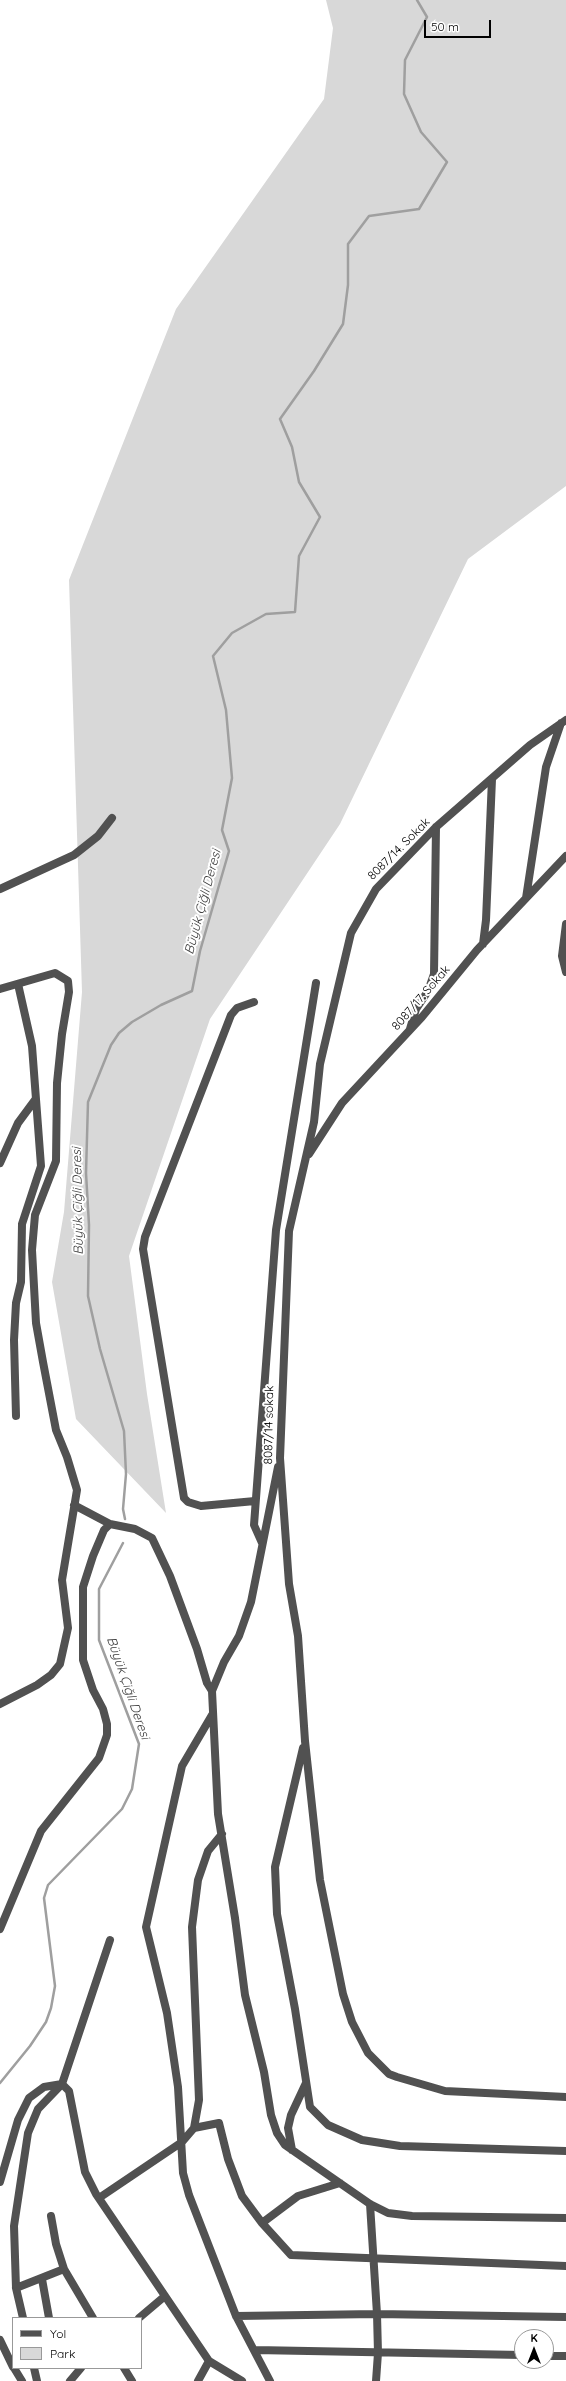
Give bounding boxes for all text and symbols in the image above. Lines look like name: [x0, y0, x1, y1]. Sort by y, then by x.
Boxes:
scale bar: [426, 12, 493, 38]
text: 50 m: [431, 19, 459, 34]
street label: 8087/14. Sokak: [365, 815, 433, 883]
water label: Büyük Çiğli Deresi: [182, 848, 224, 956]
street label: 8087/17. Sokak: [389, 963, 453, 1033]
water label: Büyük Çiğli Deresi: [69, 1147, 87, 1255]
street label: 8087/14 sokak: [261, 1385, 277, 1465]
water label: Büyük Çiğli Deresi: [103, 1635, 153, 1741]
legend: [12, 2317, 142, 2369]
text: Yol: [50, 2326, 66, 2341]
north arrow: [514, 2329, 554, 2369]
text: K: [530, 2331, 538, 2345]
text: Park: [50, 2346, 75, 2361]

